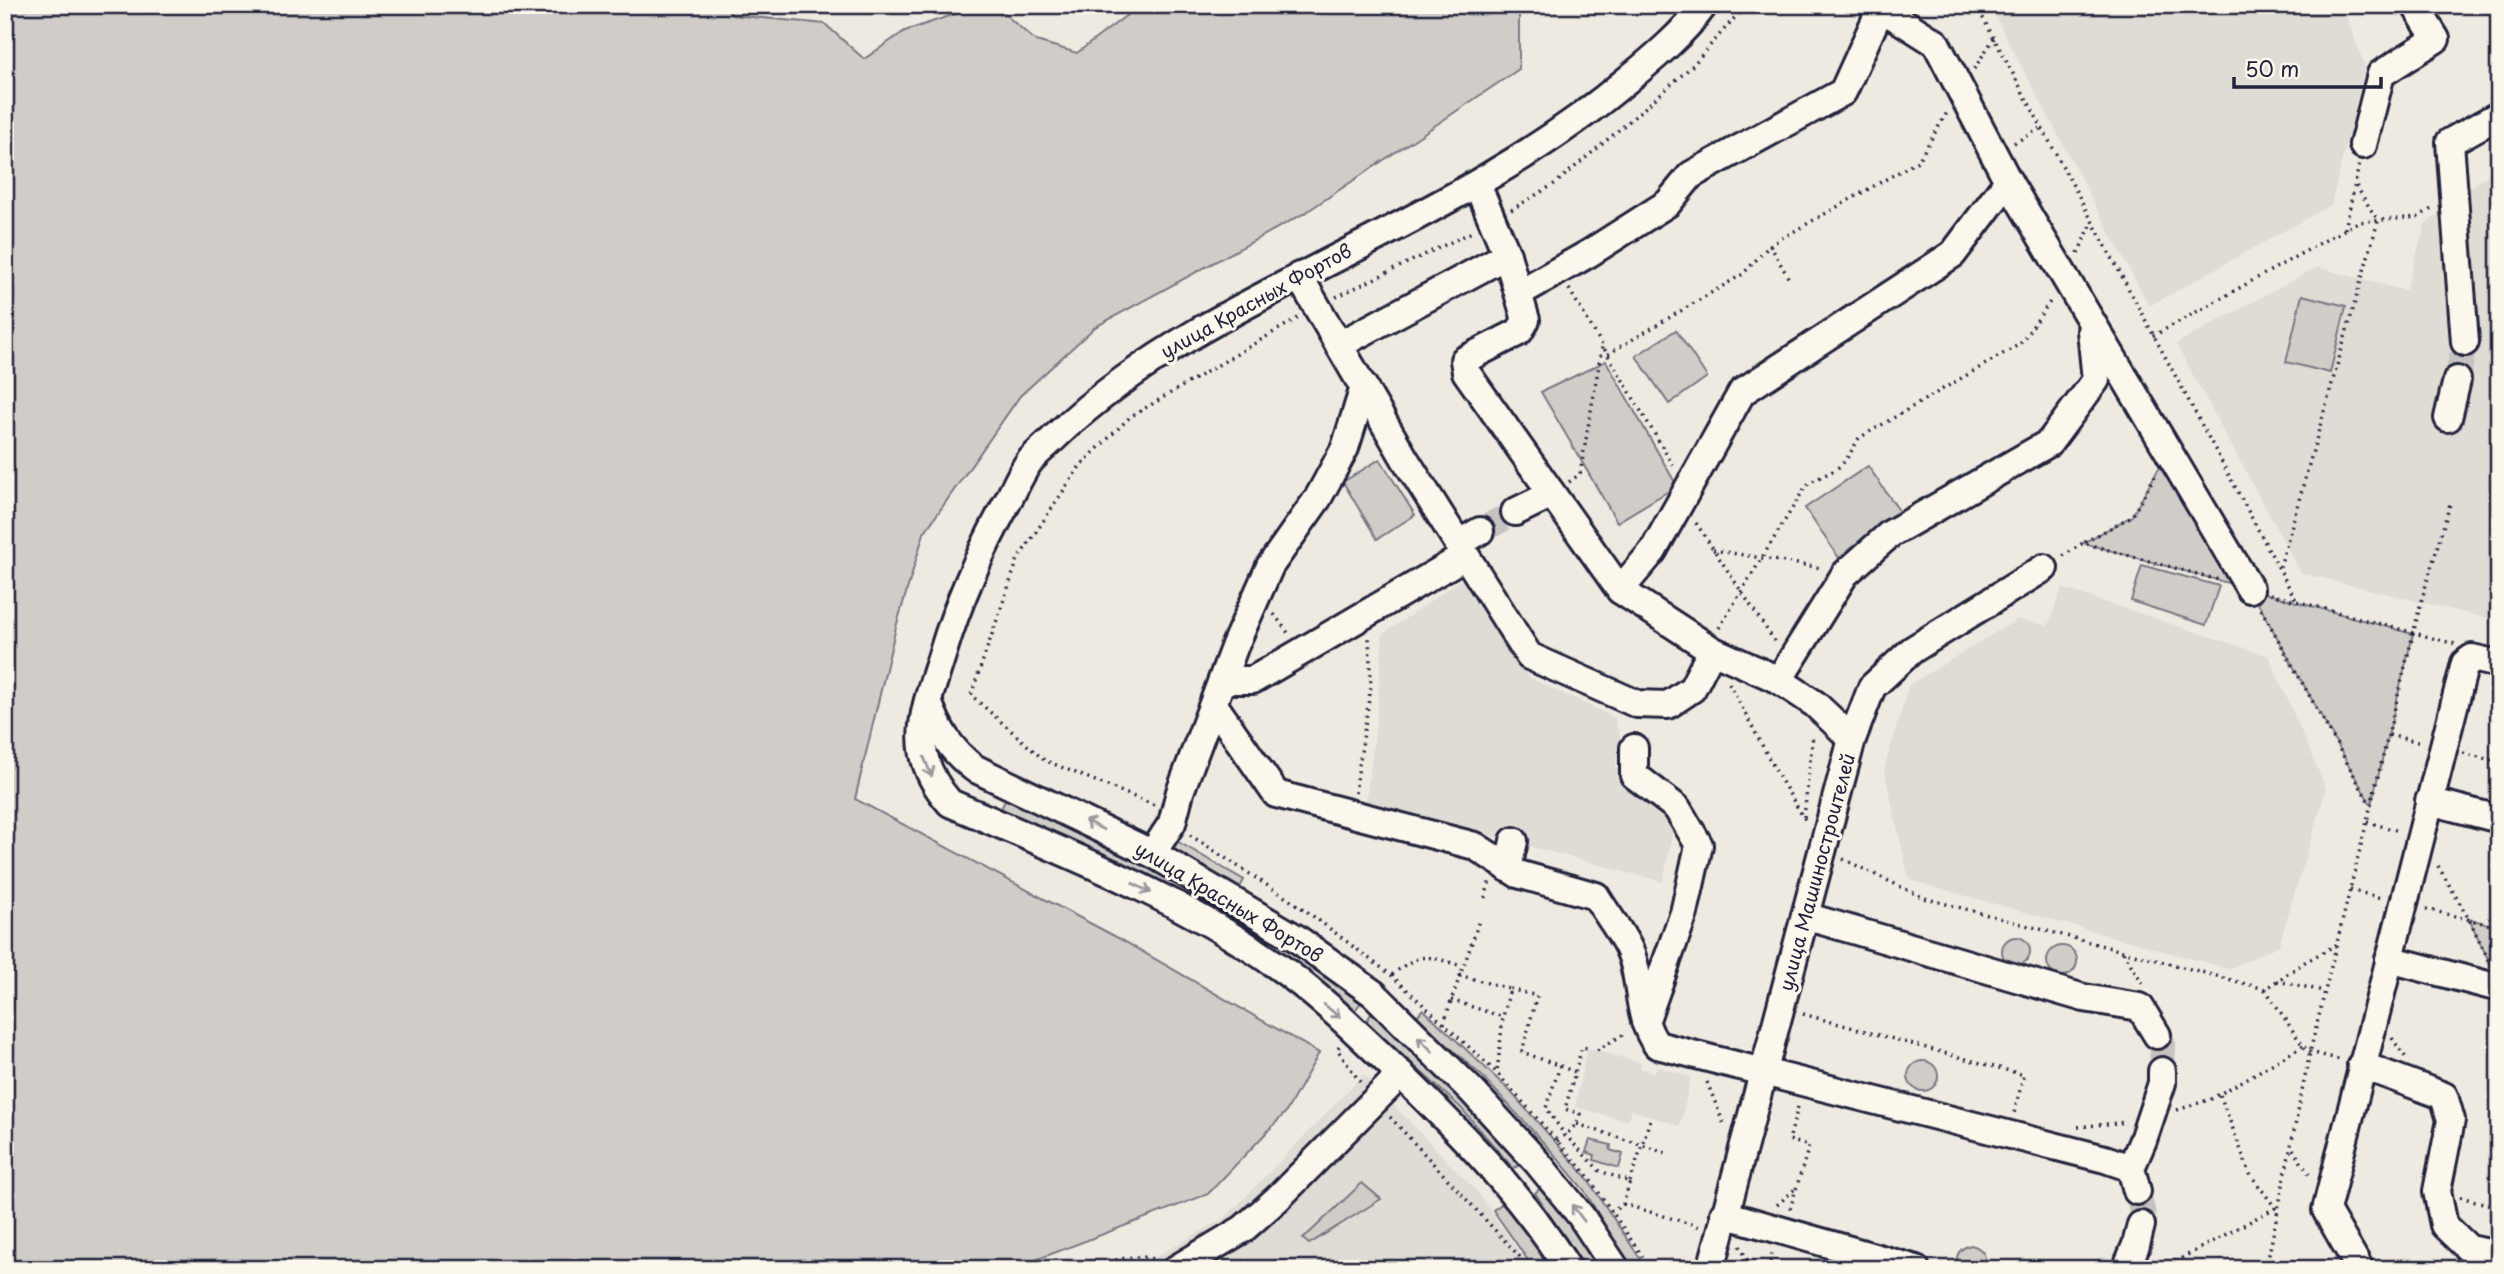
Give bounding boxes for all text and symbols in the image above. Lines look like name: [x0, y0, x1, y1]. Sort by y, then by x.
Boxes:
scale bar: [2234, 46, 2382, 90]
text: 50 m: [2245, 52, 2299, 84]
street label: улица Красных Фортов: [1155, 236, 1356, 364]
street label: улица Машиностроителей: [1771, 750, 1861, 994]
one-way arrow: [922, 756, 935, 778]
one-way arrow: [1084, 817, 1105, 831]
street label: улица Красных Фортов: [1130, 834, 1329, 968]
one-way arrow: [1131, 881, 1151, 895]
one-way arrow: [1323, 1003, 1341, 1019]
one-way arrow: [1417, 1036, 1434, 1053]
one-way arrow: [1570, 1204, 1585, 1222]

